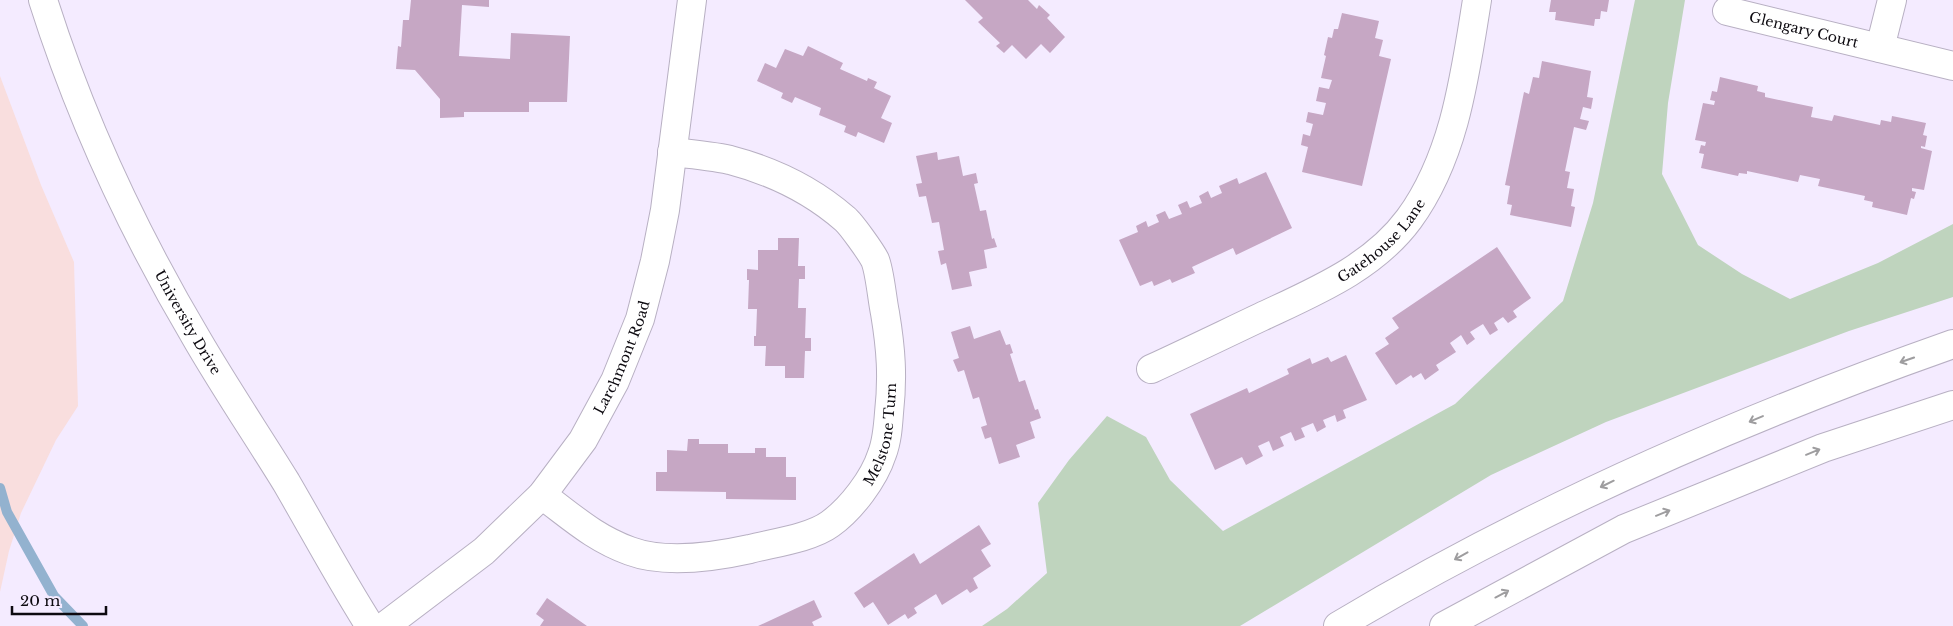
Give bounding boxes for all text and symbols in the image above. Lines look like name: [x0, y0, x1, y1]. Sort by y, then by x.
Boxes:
street label: Glengary Court: [1747, 8, 1861, 52]
street label: Gatehouse Lane: [1334, 195, 1429, 286]
street label: University Drive: [151, 267, 225, 378]
street label: Larchmont Road: [590, 298, 654, 417]
one-way arrow: [1900, 356, 1915, 365]
street label: Melstone Turn: [859, 382, 900, 489]
one-way arrow: [1749, 414, 1764, 424]
one-way arrow: [1806, 447, 1821, 456]
one-way arrow: [1600, 480, 1615, 489]
one-way arrow: [1655, 508, 1670, 517]
one-way arrow: [1455, 552, 1469, 562]
scale bar: [12, 584, 106, 616]
one-way arrow: [1495, 589, 1509, 599]
text: 20 m: [20, 591, 60, 610]

